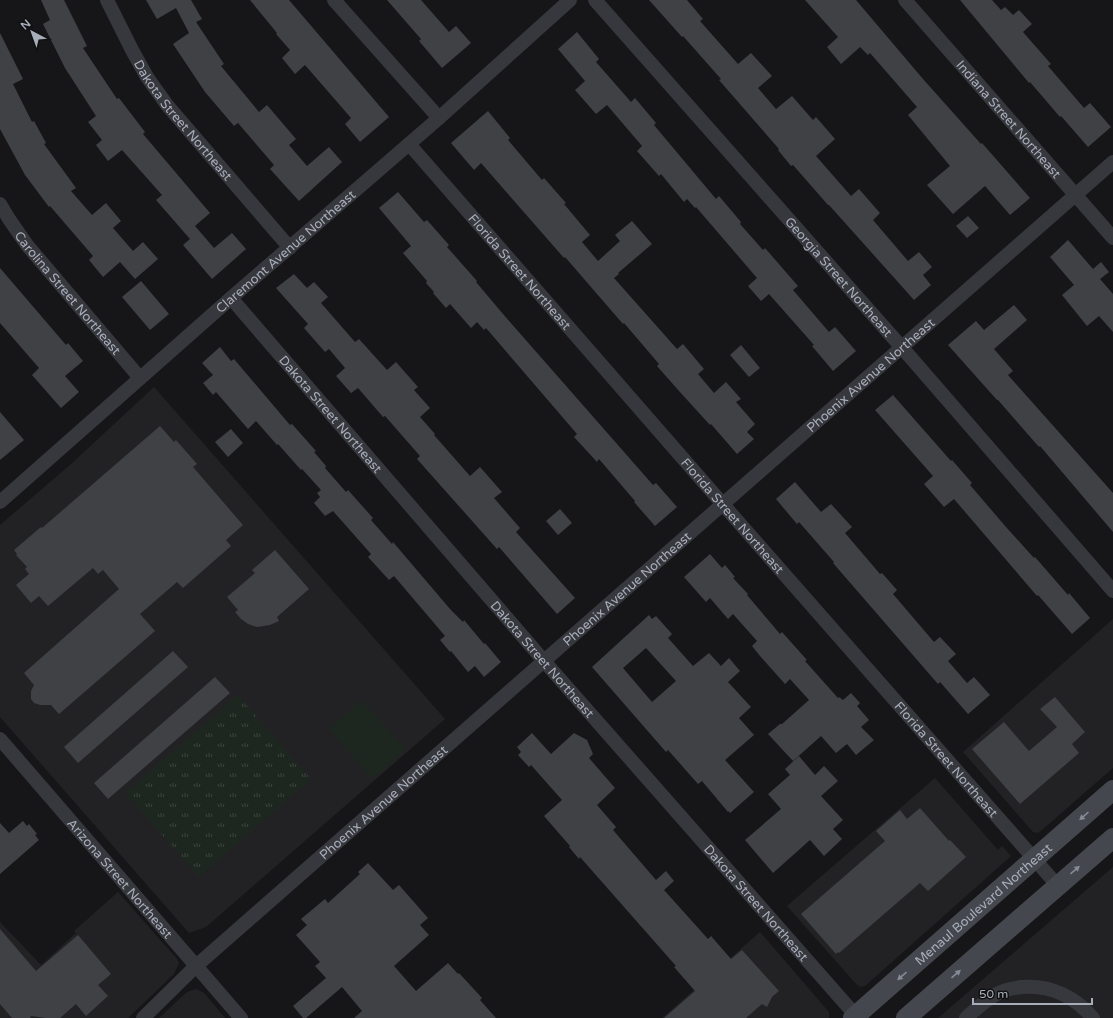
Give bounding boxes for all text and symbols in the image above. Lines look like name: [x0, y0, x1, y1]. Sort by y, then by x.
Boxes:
north arrow: [12, 12, 52, 52]
text: N: [18, 17, 33, 33]
street label: Dakota Street Northeast: [130, 57, 235, 184]
street label: Indiana Street Northeast: [952, 57, 1064, 182]
street label: Claremont Avenue Northeast: [213, 187, 359, 317]
street label: Florida Street Northeast: [464, 211, 574, 333]
street label: Georgia Street Northeast: [781, 214, 896, 340]
street label: Carolina Street Northeast: [11, 228, 124, 358]
street label: Phoenix Avenue Northeast: [804, 315, 938, 436]
street label: Dakota Street Northeast: [275, 353, 385, 477]
street label: Florida Street Northeast: [677, 455, 787, 577]
street label: Phoenix Avenue Northeast: [560, 529, 695, 650]
street label: Dakota Street Northeast: [487, 598, 597, 722]
street label: Florida Street Northeast: [891, 699, 1001, 821]
street label: Phoenix Avenue Northeast: [316, 742, 451, 863]
one-way arrow: [1079, 811, 1089, 821]
street label: Arizona Street Northeast: [63, 816, 176, 942]
street label: Menaul Boulevard Northeast: [912, 840, 1056, 969]
street label: Dakota Street Northeast: [700, 842, 811, 965]
one-way arrow: [1070, 866, 1081, 875]
one-way arrow: [952, 970, 961, 979]
one-way arrow: [897, 971, 907, 980]
scale bar: [973, 980, 1092, 1006]
text: 50 m: [979, 987, 1008, 1001]

